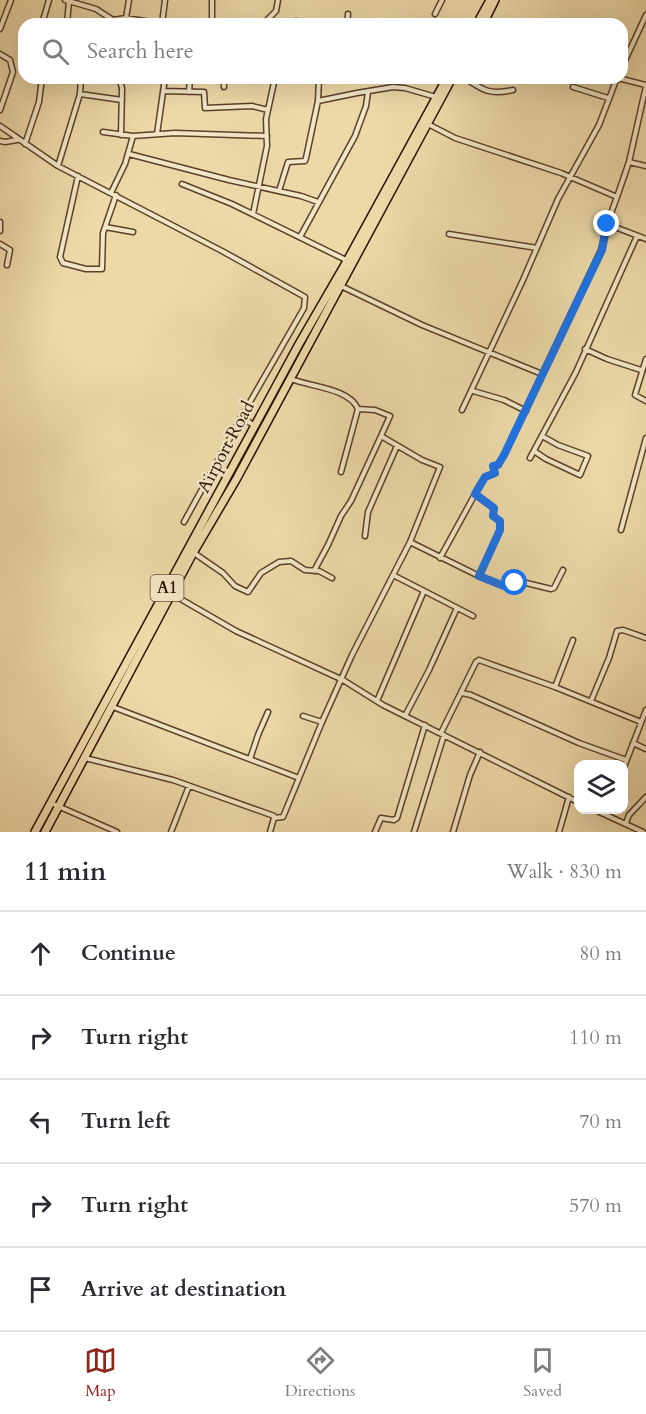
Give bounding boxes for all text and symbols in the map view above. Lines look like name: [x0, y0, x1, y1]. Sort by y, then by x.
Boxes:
search box: [18, 18, 628, 84]
icon: search: [39, 35, 72, 68]
text: Search here: [87, 36, 194, 66]
route end: [593, 210, 619, 236]
street label: Airport Road: [191, 396, 261, 497]
route start: [501, 569, 527, 595]
road number: A1: [150, 575, 184, 601]
map controls: [574, 760, 628, 814]
button: layers: [574, 760, 628, 814]
text: 11 min: [24, 854, 107, 889]
text: Walk · 830 m: [507, 858, 622, 885]
icon: ahead: [24, 937, 57, 970]
text: Continue: [81, 938, 176, 968]
text: 80 m: [579, 940, 622, 967]
icon: right: [24, 1021, 57, 1054]
text: Turn right: [81, 1022, 188, 1052]
text: 110 m: [569, 1024, 622, 1051]
icon: left: [24, 1105, 57, 1138]
text: Turn left: [81, 1106, 170, 1136]
text: 70 m: [579, 1108, 622, 1135]
icon: right: [24, 1189, 57, 1222]
text: Turn right: [81, 1190, 188, 1220]
text: 570 m: [569, 1192, 622, 1219]
icon: arrive: [24, 1273, 57, 1306]
text: Arrive at destination: [81, 1274, 286, 1304]
tab: Map: [84, 1344, 117, 1402]
tab: Directions: [285, 1344, 355, 1402]
tab: Saved: [523, 1344, 562, 1402]

